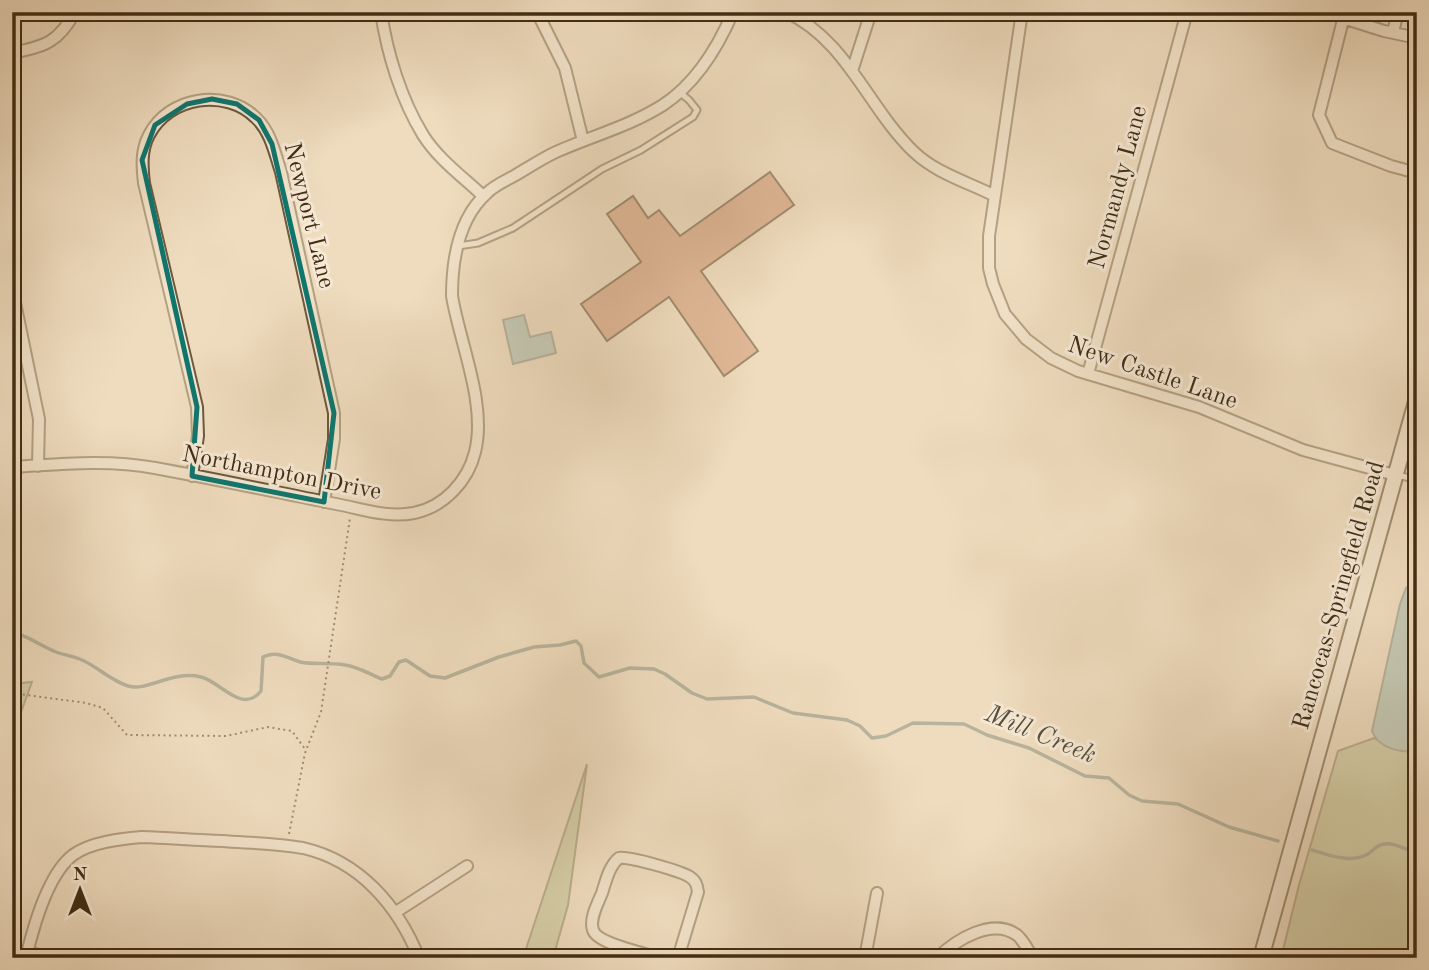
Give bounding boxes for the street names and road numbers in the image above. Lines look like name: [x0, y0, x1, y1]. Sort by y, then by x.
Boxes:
street label: Normandy Lane: [1086, 103, 1152, 272]
street label: Newport Lane: [278, 140, 338, 291]
street label: New Castle Lane: [1064, 334, 1240, 414]
street label: Northampton Drive: [180, 443, 383, 505]
street label: Rancocas-Springfield Road: [1290, 458, 1390, 733]

